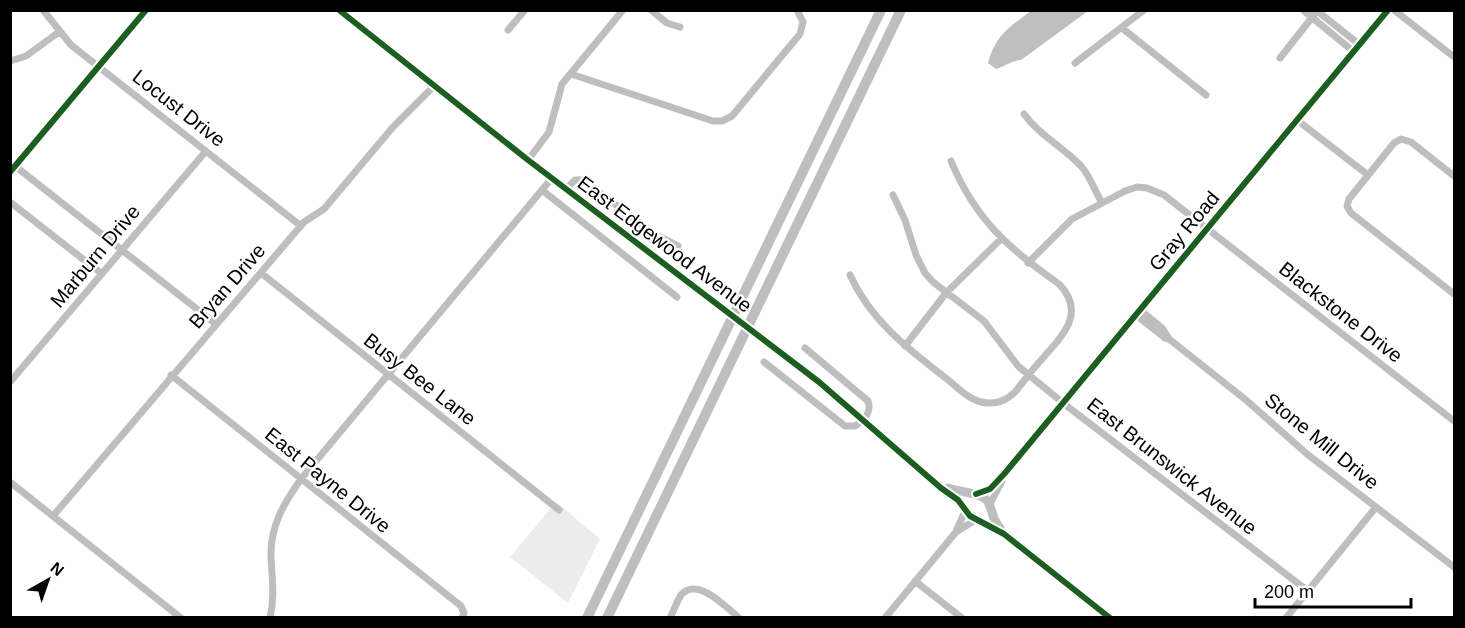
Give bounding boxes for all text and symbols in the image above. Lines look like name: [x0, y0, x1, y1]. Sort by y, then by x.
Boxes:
street label: Locust Drive: [128, 65, 230, 151]
street label: East Edgewood Avenue: [574, 171, 756, 317]
street label: Gray Road: [1144, 187, 1224, 275]
street label: Marburn Drive: [46, 200, 144, 312]
street label: Bryan Drive: [184, 239, 270, 333]
street label: Blackstone Drive: [1275, 257, 1407, 367]
street label: Busy Bee Lane: [360, 329, 480, 429]
street label: Stone Mill Drive: [1261, 388, 1383, 494]
street label: East Brunswick Avenue: [1083, 393, 1261, 539]
street label: East Payne Drive: [261, 423, 395, 537]
north arrow: [18, 550, 78, 610]
text: N: [47, 559, 67, 579]
scale bar: [1255, 571, 1411, 609]
text: 200 m: [1264, 582, 1314, 602]

